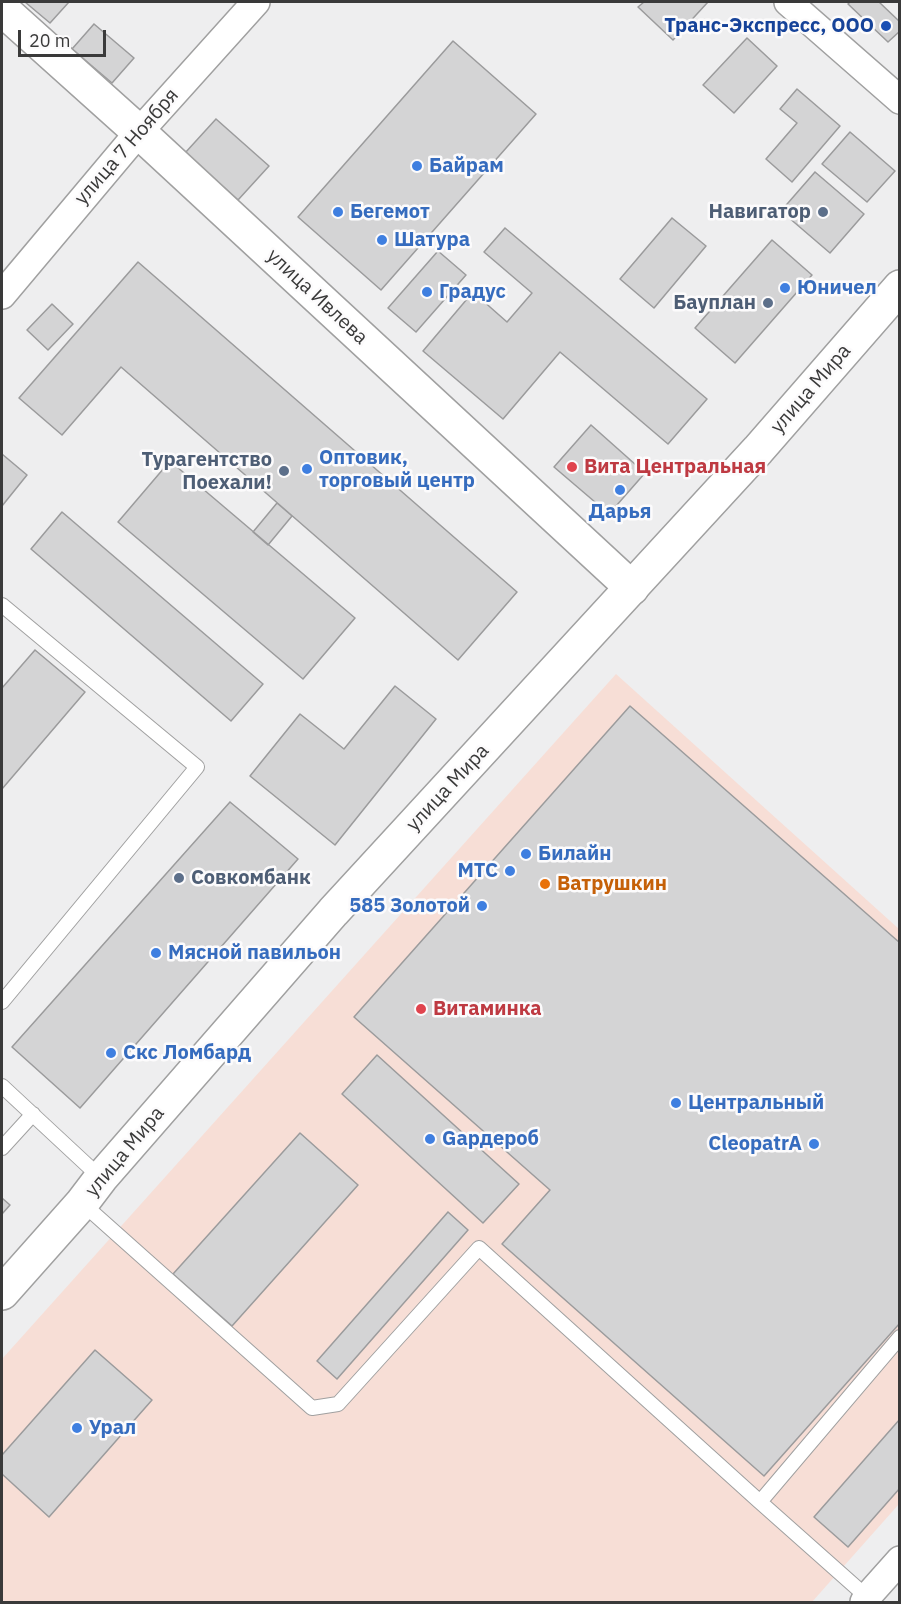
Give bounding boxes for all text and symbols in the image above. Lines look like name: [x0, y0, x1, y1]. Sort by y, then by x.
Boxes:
place label: Транс-Экспресс, ООО: [664, 14, 874, 38]
scale bar: [21, 18, 110, 56]
marker: Транс-Экспресс, ООО: [879, 19, 893, 33]
text: 20 m: [29, 29, 71, 52]
street label: улица 7 Ноября: [70, 84, 184, 210]
place label: Байрам: [429, 154, 504, 178]
marker: Байрам: [410, 159, 424, 173]
place label: Бегемот: [350, 200, 430, 224]
place label: Навигатор: [708, 200, 811, 224]
marker: Бегемот: [331, 205, 345, 219]
marker: Навигатор: [816, 205, 830, 219]
place label: Шатура: [394, 228, 470, 252]
marker: Шатура: [375, 233, 389, 247]
street label: улица Ивлева: [262, 244, 372, 350]
place label: Юничел: [797, 276, 877, 300]
place label: Градус: [439, 280, 506, 304]
marker: Юничел: [778, 281, 792, 295]
marker: Градус: [420, 285, 434, 299]
place label: Бауплан: [673, 291, 756, 315]
marker: Бауплан: [761, 296, 775, 310]
street label: улица Мира: [766, 339, 856, 439]
place label: Оптовик, торговый центр: [319, 446, 475, 493]
place label: Турагентство Поехали!: [142, 448, 272, 495]
place label: Вита Центральная: [584, 455, 766, 479]
marker: Вита Центральная: [565, 460, 579, 474]
marker: Оптовик, торговый центр: [300, 462, 314, 476]
marker: Турагентство Поехали!: [277, 464, 291, 478]
marker: Дарья: [613, 483, 627, 497]
place label: Дарья: [589, 500, 651, 524]
street label: улица Мира: [402, 739, 494, 837]
place label: Билайн: [538, 842, 611, 866]
marker: Билайн: [519, 847, 533, 861]
place label: МТС: [457, 859, 498, 883]
marker: МТС: [503, 864, 517, 878]
place label: Совкомбанк: [191, 866, 311, 890]
marker: Совкомбанк: [172, 871, 186, 885]
place label: Ватрушкин: [557, 872, 667, 896]
marker: Ватрушкин: [538, 877, 552, 891]
place label: 585 Золотой: [349, 894, 470, 918]
marker: 585 Золотой: [475, 899, 489, 913]
place label: Мясной павильон: [168, 941, 341, 965]
marker: Мясной павильон: [149, 946, 163, 960]
place label: Витаминка: [433, 997, 542, 1021]
marker: Витаминка: [414, 1002, 428, 1016]
place label: Скс Ломбард: [123, 1041, 251, 1065]
marker: Скс Ломбард: [104, 1046, 118, 1060]
place label: Центральный: [688, 1091, 824, 1115]
marker: Центральный: [669, 1096, 683, 1110]
street label: улица Мира: [80, 1102, 170, 1202]
place label: Gардероб: [442, 1127, 539, 1151]
marker: Gардероб: [423, 1132, 437, 1146]
place label: CleopatrA: [708, 1132, 802, 1156]
marker: CleopatrA: [807, 1137, 821, 1151]
place label: Урал: [89, 1416, 136, 1440]
marker: Урал: [70, 1421, 84, 1435]

